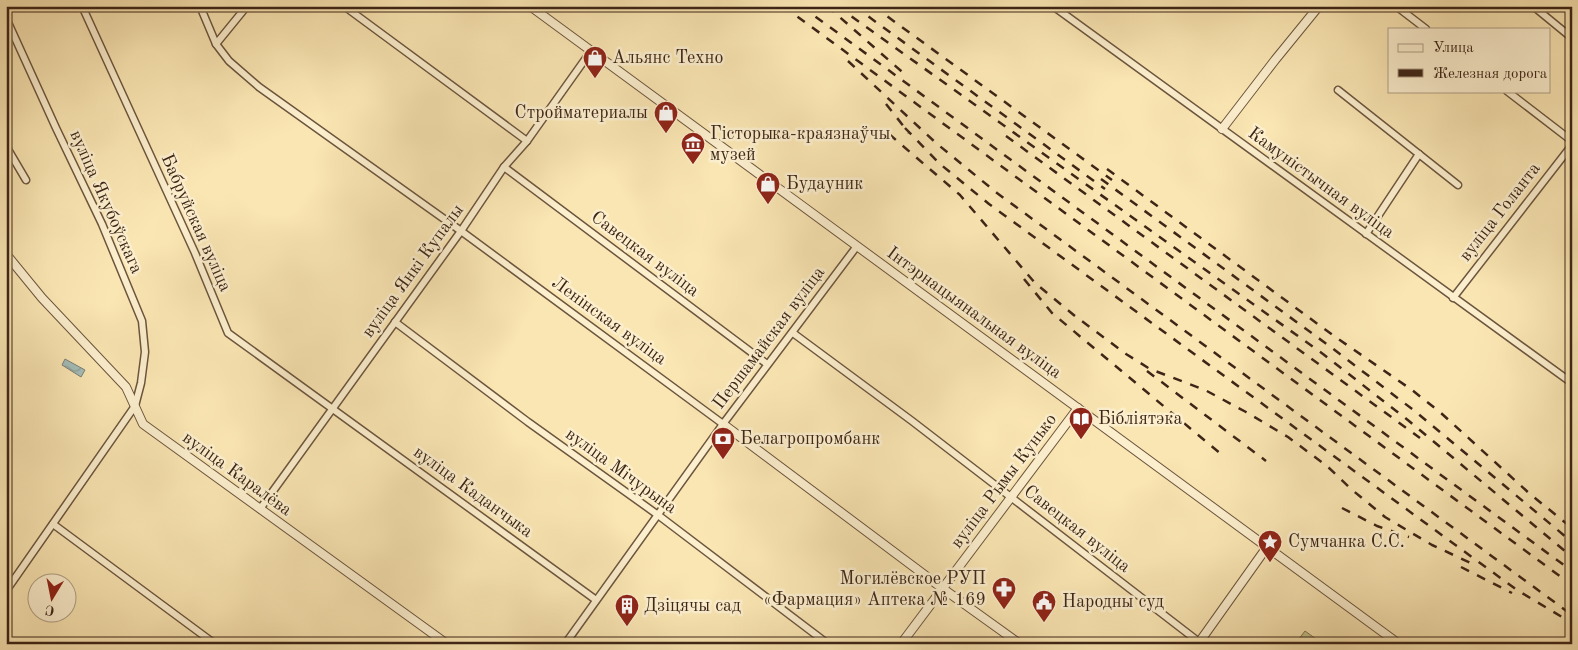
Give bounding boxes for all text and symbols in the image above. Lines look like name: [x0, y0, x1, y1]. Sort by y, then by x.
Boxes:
legend: [1388, 28, 1550, 92]
text: Улица: [1433, 41, 1474, 56]
shop icon: Альянс Техно: [582, 45, 608, 79]
place label: Альянс Техно: [612, 49, 723, 67]
text: Железная дорога: [1433, 67, 1548, 82]
shop icon: Стройматериалы: [653, 100, 679, 134]
place label: Стройматериалы: [515, 104, 648, 122]
street label: Камуністычная вуліца: [1245, 124, 1398, 242]
place label: Гісторыка-краязнаўчы музей: [710, 125, 890, 164]
street label: вуліца Якубоўскага: [66, 128, 146, 277]
museum icon: Гісторыка-краязнаўчы музей: [680, 131, 706, 165]
street label: Бабруйская вуліца: [158, 151, 235, 295]
street label: вуліца Голанта: [1456, 159, 1544, 265]
shop icon: Будауник: [755, 171, 781, 205]
place label: Будауник: [786, 175, 863, 193]
street label: вуліца Янкі Купалы: [359, 201, 467, 341]
street label: Савецкая вуліца: [588, 208, 702, 300]
street label: Інтэрнацыянальная вуліца: [883, 244, 1065, 382]
street label: Першамайская вуліца: [710, 263, 828, 413]
street label: Ленінская вуліца: [548, 273, 670, 369]
library icon: Бібліятэка: [1068, 406, 1094, 440]
street label: вуліца Рымы Кунько: [948, 410, 1060, 552]
place label: Бібліятэка: [1098, 410, 1182, 428]
street label: вуліца Мічурына: [562, 425, 680, 517]
bank icon: Белагропромбанк: [710, 426, 736, 460]
street label: вуліца Каралёва: [179, 429, 295, 520]
place label: Белагропромбанк: [740, 430, 880, 448]
street label: вуліца Каданчыка: [410, 443, 536, 541]
street label: Савецкая вуліца: [1020, 482, 1134, 576]
place icon: Сумчанка С.С.: [1257, 529, 1283, 563]
place label: Сумчанка С.С.: [1288, 533, 1405, 551]
place label: Могилёвское РУП «Фармация» Аптека № 169: [763, 570, 986, 609]
north arrow: [28, 572, 78, 622]
pharmacy icon: Могилёвское РУП «Фармация» Аптека № 169: [991, 576, 1017, 610]
public building icon: Народны суд: [1031, 589, 1057, 623]
building icon: Дзіцячы сад: [614, 593, 640, 627]
place label: Народны суд: [1062, 593, 1164, 611]
place label: Дзіцячы сад: [644, 597, 741, 615]
text: С: [44, 602, 56, 618]

